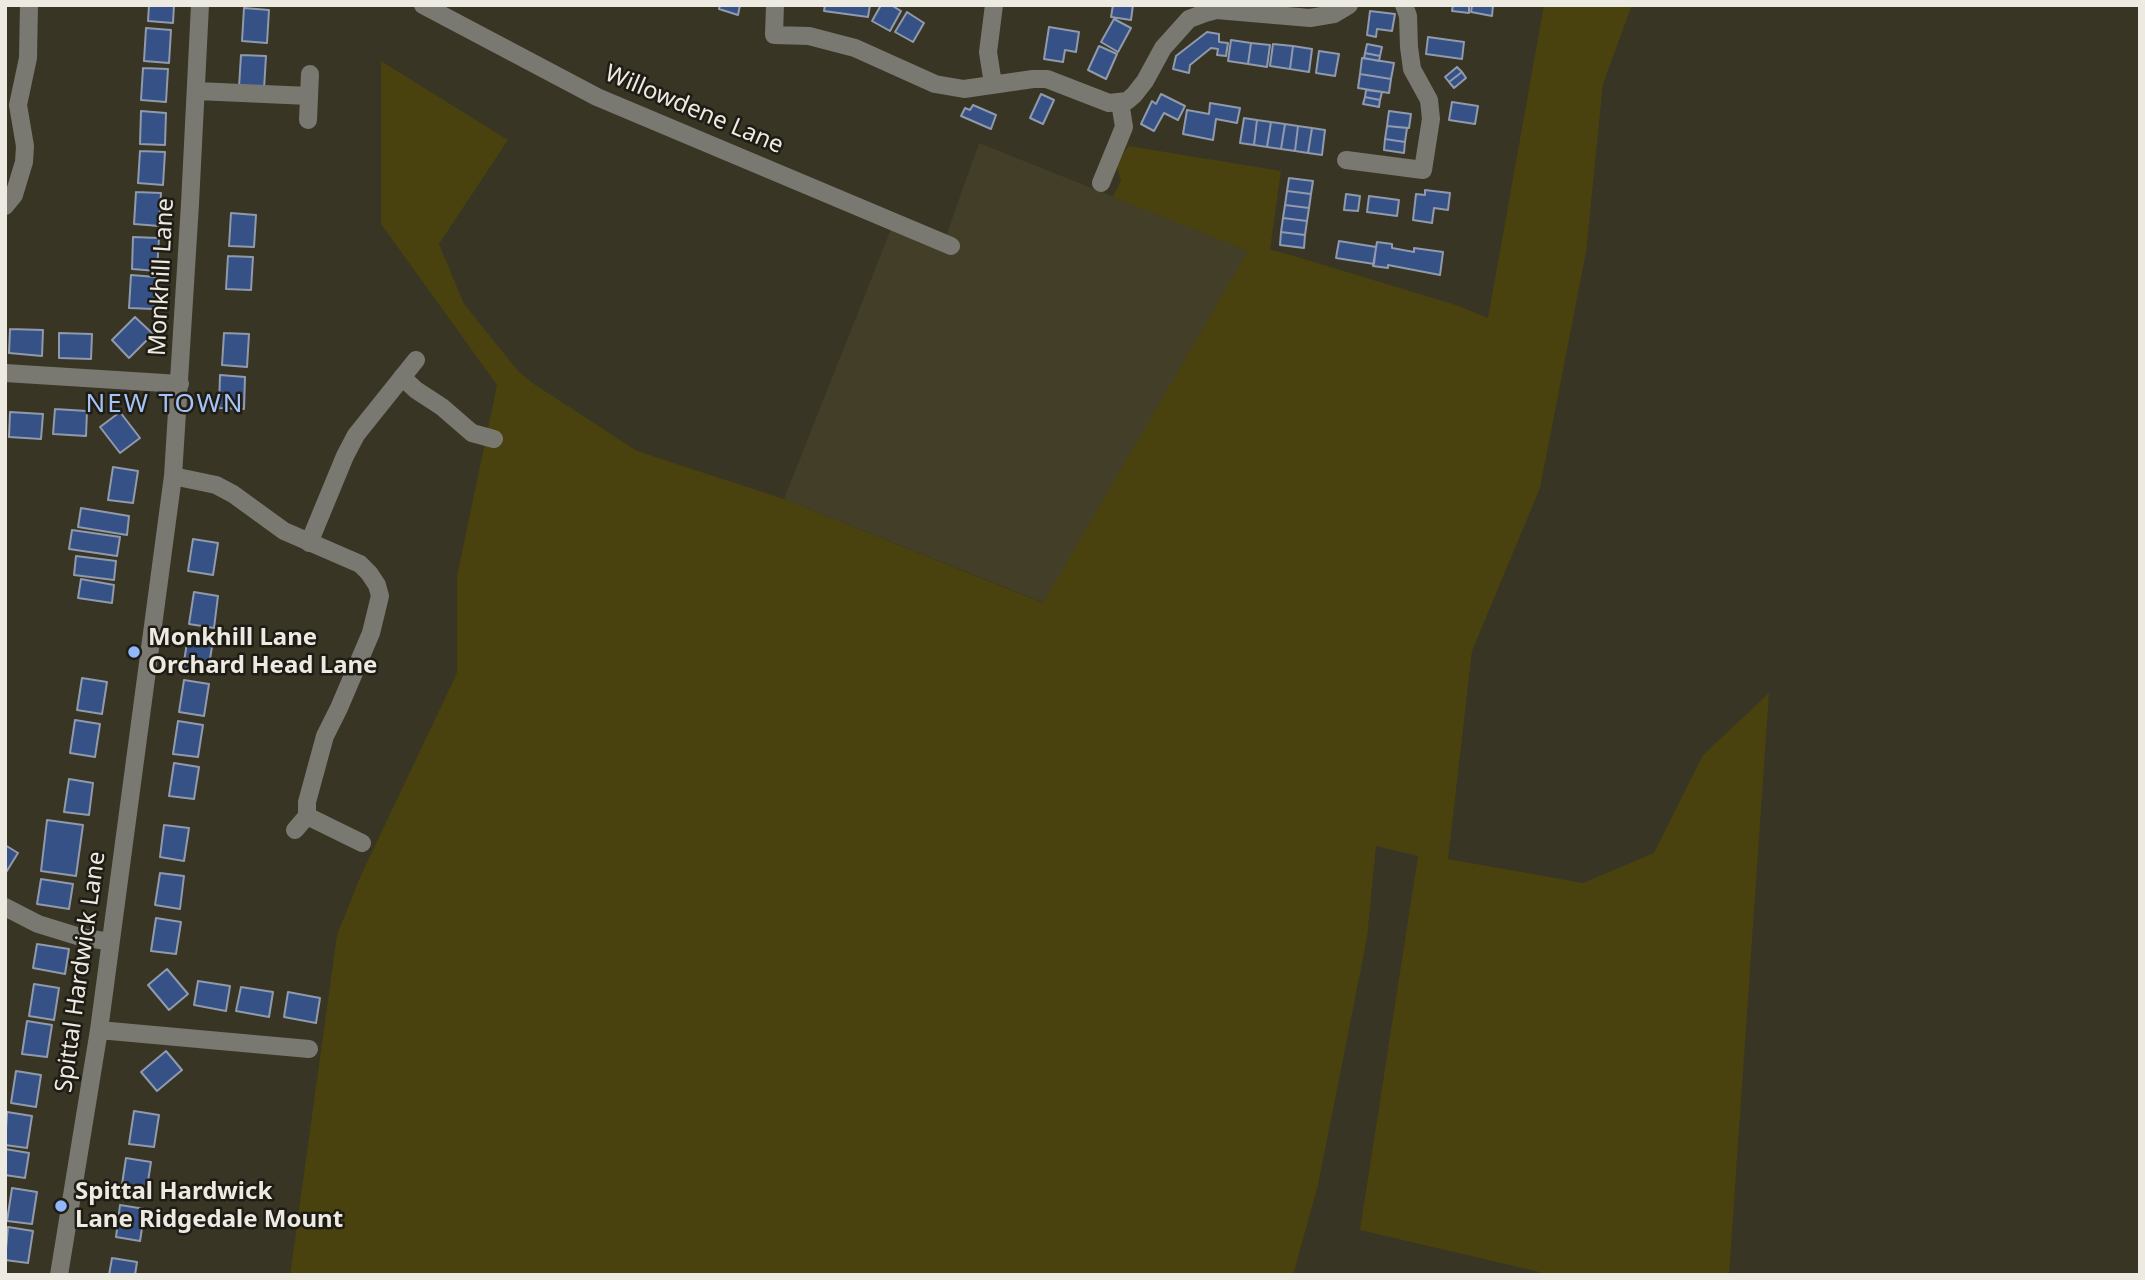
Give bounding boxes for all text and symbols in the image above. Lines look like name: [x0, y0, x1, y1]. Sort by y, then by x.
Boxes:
street label: Willowdene Lane: [600, 59, 788, 161]
street label: Monkhill Lane: [143, 197, 181, 357]
district label: NEW TOWN: [86, 389, 244, 421]
place label: Monkhill Lane Orchard Head Lane: [148, 624, 377, 680]
marker: Monkhill Lane Orchard Head Lane: [126, 644, 142, 660]
street label: Spittal Hardwick Lane: [50, 850, 112, 1094]
place label: Spittal Hardwick Lane Ridgedale Mount: [75, 1178, 343, 1234]
marker: Spittal Hardwick Lane Ridgedale Mount: [53, 1198, 69, 1214]

